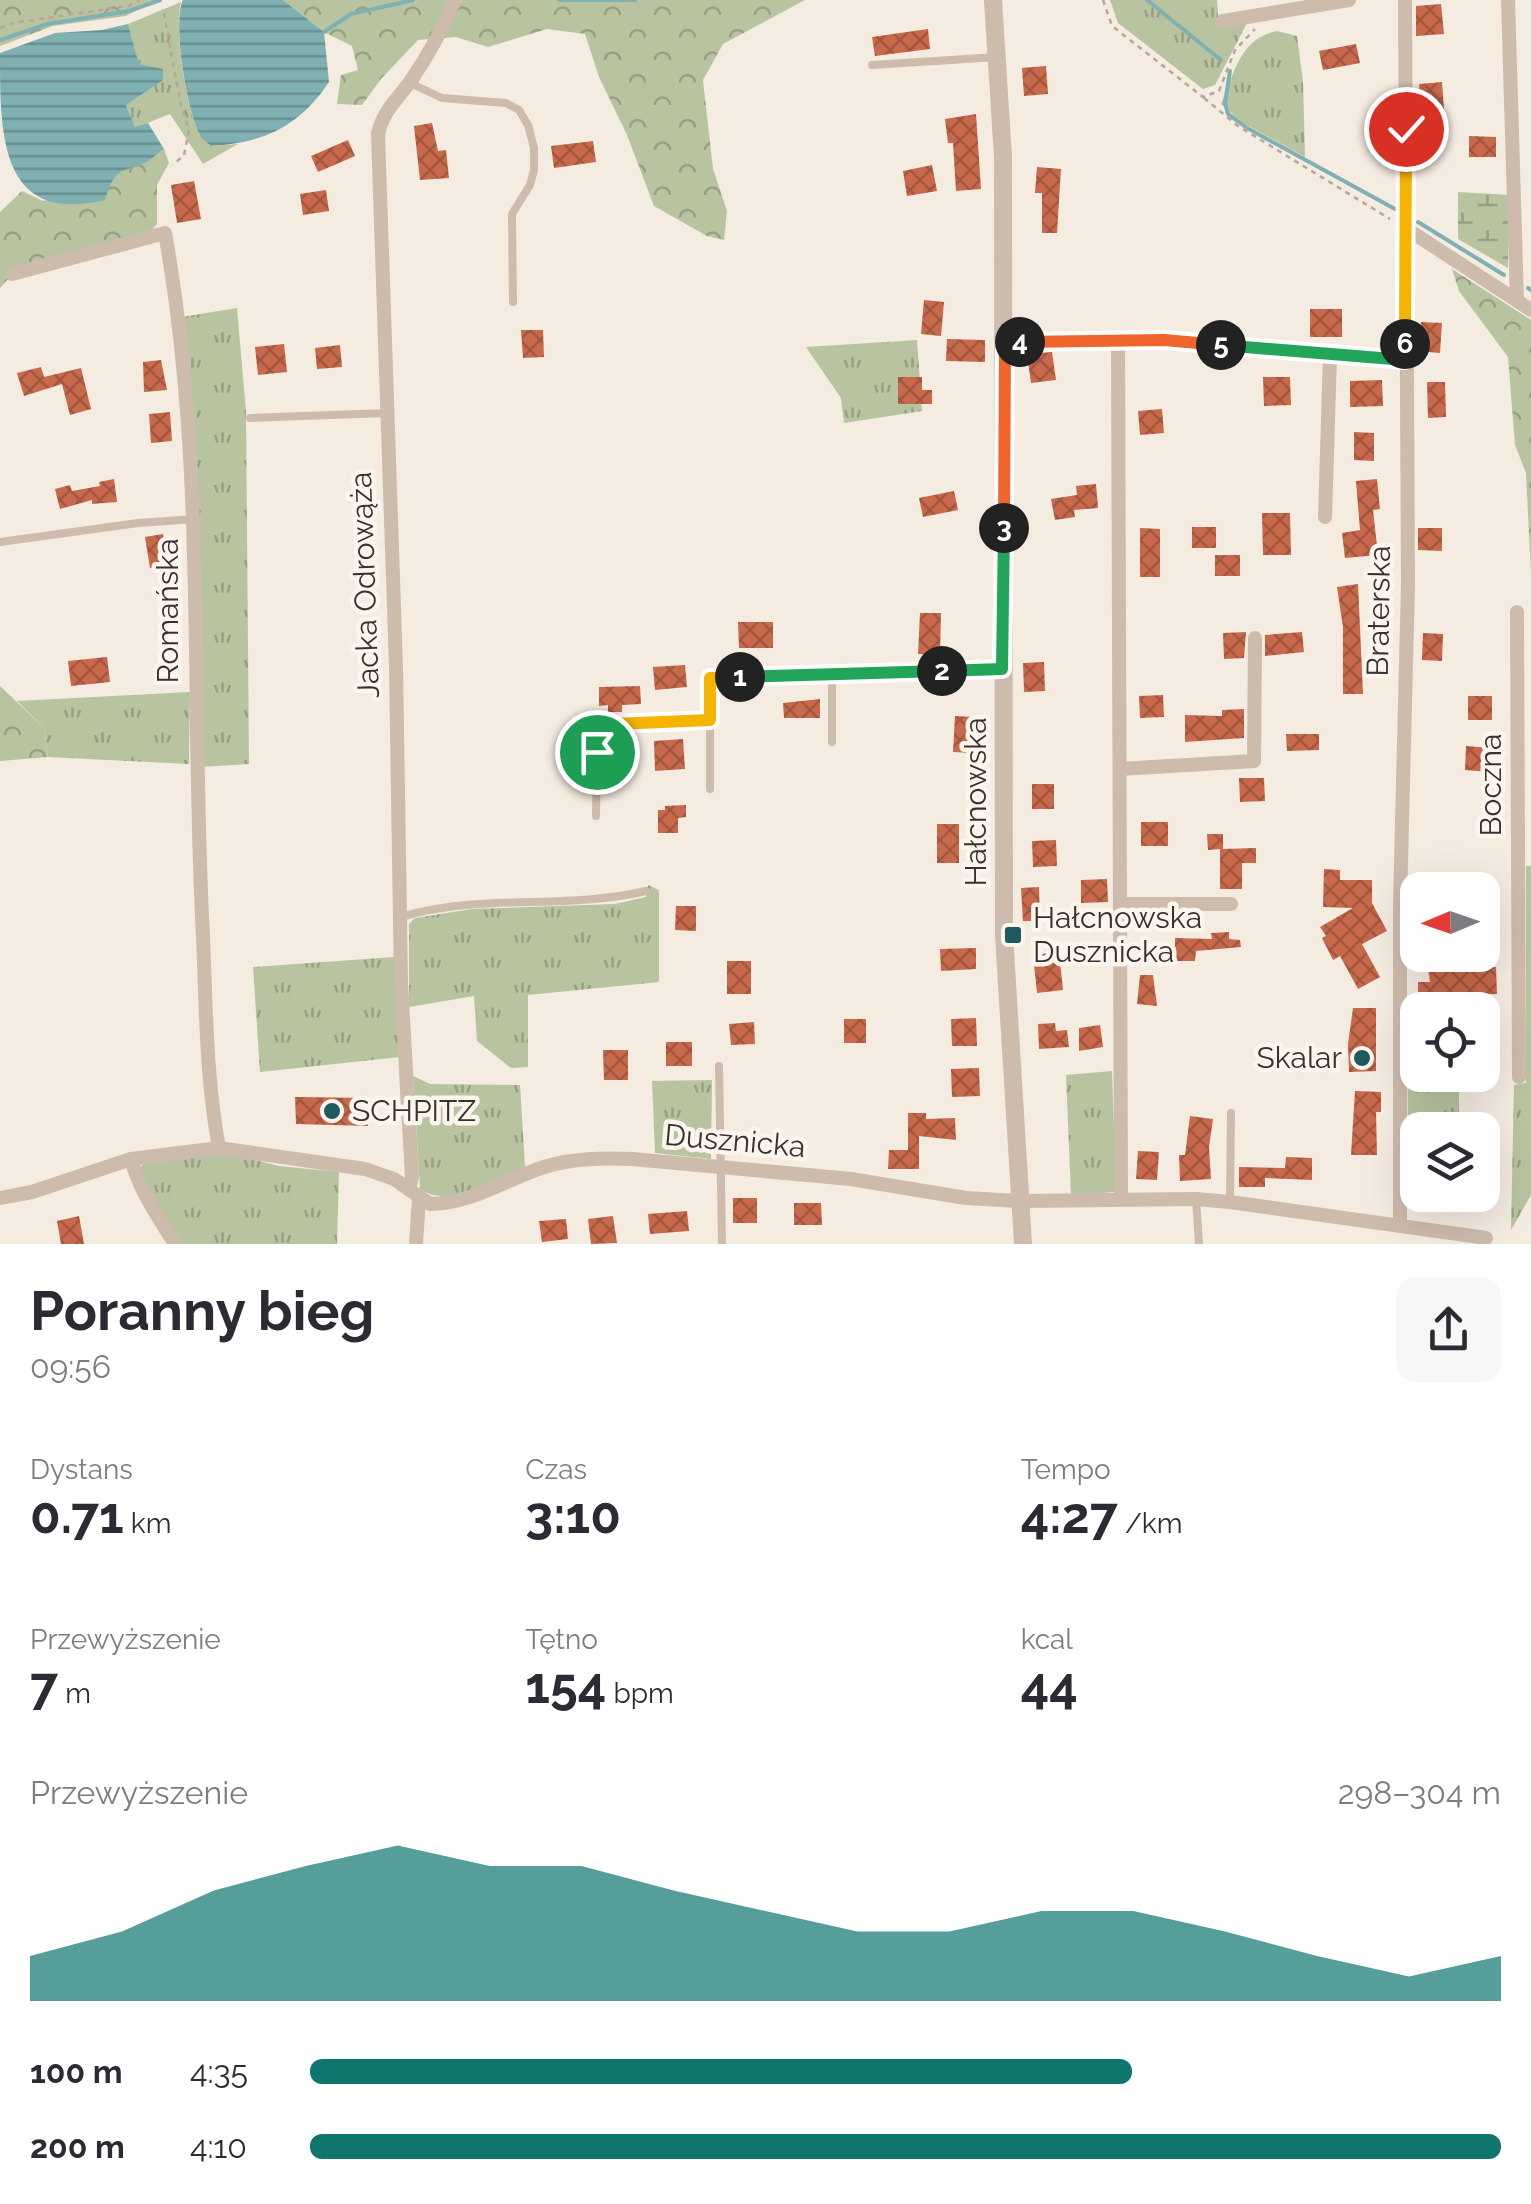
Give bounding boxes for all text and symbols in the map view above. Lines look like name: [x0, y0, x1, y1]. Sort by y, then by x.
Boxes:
pin: [1364, 87, 1449, 172]
icon: check: [1379, 102, 1434, 157]
pin: 4: [995, 317, 1045, 367]
pin: 6: [1380, 319, 1430, 369]
pin: 5: [1196, 320, 1246, 370]
text: 4: [1012, 325, 1028, 358]
text: 6: [1397, 327, 1414, 360]
text: 5: [1213, 328, 1229, 361]
street label: Jacka Odrowąża: [343, 471, 386, 699]
pin: 3: [979, 503, 1029, 553]
text: 3: [996, 511, 1012, 544]
street label: Romańska: [150, 538, 185, 684]
street label: Braterska: [1360, 545, 1397, 677]
pin: 2: [917, 646, 967, 696]
pin: 1: [715, 652, 765, 702]
text: 2: [934, 654, 950, 687]
text: 1: [733, 660, 747, 693]
pin: [555, 710, 640, 795]
street label: Hałcnowska: [958, 717, 993, 887]
icon: arrive: [570, 725, 625, 780]
street label: Boczna: [1473, 734, 1508, 836]
north arrow: [1400, 872, 1500, 972]
map controls: [1400, 872, 1500, 1212]
place label: Hałcnowska Dusznicka: [1033, 900, 1202, 969]
marker: Hałcnowska Dusznicka: [1002, 924, 1024, 946]
button: locate: [1400, 992, 1500, 1092]
place label: Skalar: [1257, 1040, 1342, 1075]
marker: Skalar: [1351, 1047, 1373, 1069]
place label: SCHPITZ: [352, 1093, 476, 1128]
marker: SCHPITZ: [321, 1100, 343, 1122]
button: layers: [1400, 1112, 1500, 1212]
street label: Dusznicka: [663, 1117, 807, 1164]
button: share: [1396, 1277, 1501, 1382]
text: Poranny bieg: [30, 1278, 374, 1343]
text: 09:56: [30, 1348, 111, 1385]
text: Dystans: [30, 1453, 133, 1486]
text: Czas: [525, 1453, 587, 1486]
text: Tempo: [1021, 1453, 1111, 1486]
text: 0.71: [30, 1486, 124, 1545]
text: 3:10: [525, 1486, 621, 1545]
text: 4:27: [1021, 1486, 1118, 1545]
text: km: [124, 1507, 171, 1540]
text: /km: [1118, 1507, 1182, 1540]
text: Przewyższenie: [30, 1623, 221, 1656]
text: Tętno: [525, 1623, 598, 1656]
text: kcal: [1021, 1623, 1073, 1656]
text: 7: [30, 1656, 58, 1715]
text: 154: [525, 1656, 606, 1715]
text: 44: [1021, 1656, 1078, 1715]
text: m: [58, 1677, 91, 1710]
text: bpm: [606, 1677, 674, 1710]
text: Przewyższenie: [30, 1774, 248, 1811]
text: 298–304 m: [1338, 1774, 1501, 1811]
text: 100 m: [30, 2053, 123, 2090]
text: 4:35: [190, 2053, 248, 2090]
text: 200 m: [30, 2128, 125, 2165]
text: 4:10: [190, 2128, 247, 2165]

